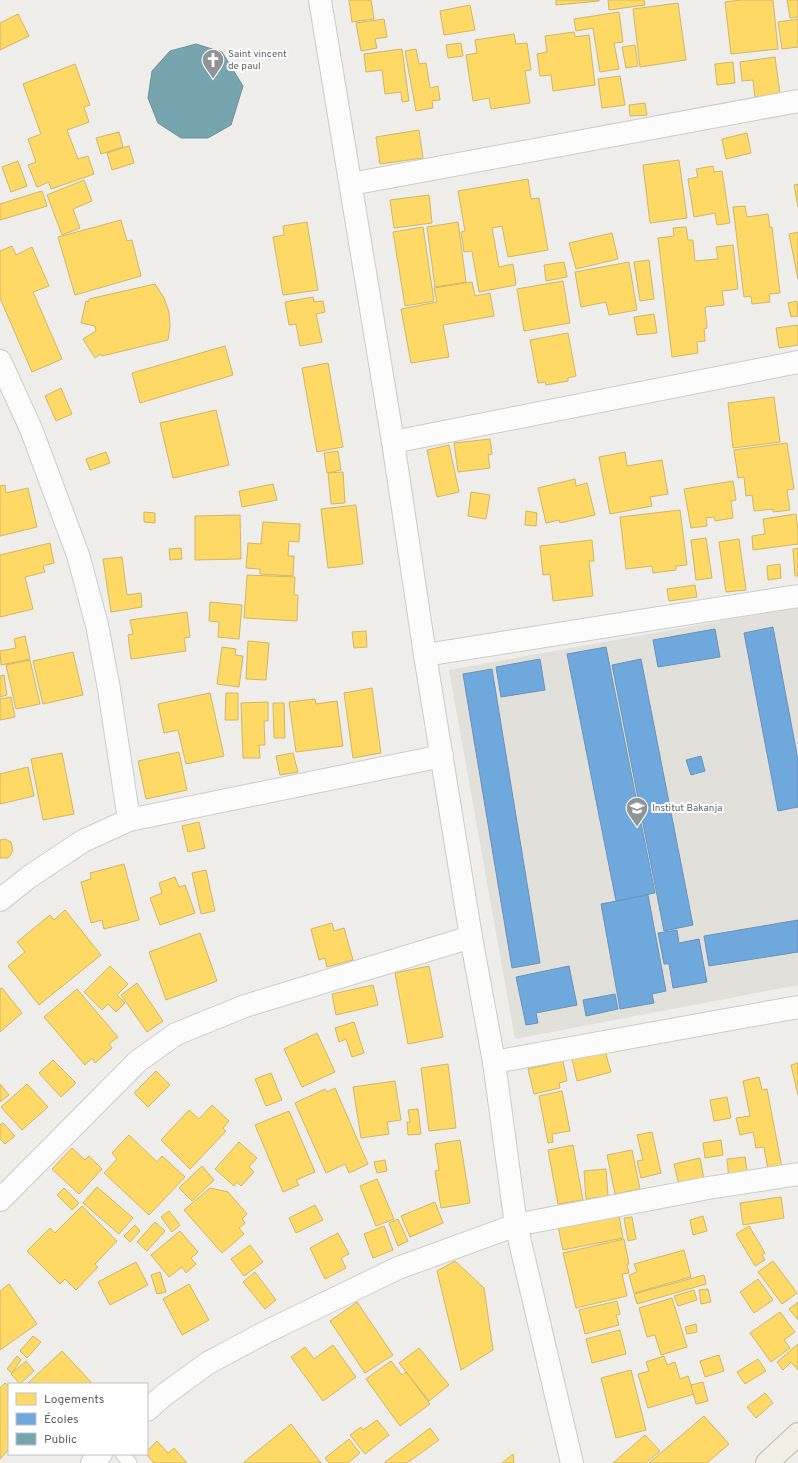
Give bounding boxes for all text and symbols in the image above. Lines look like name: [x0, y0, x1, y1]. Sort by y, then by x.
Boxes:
church icon: Saint vincent de paul: [200, 47, 226, 80]
place label: Saint vincent de paul: [228, 48, 287, 73]
school or university icon: Institut Bakanja: [624, 795, 650, 828]
place label: Institut Bakanja: [652, 802, 723, 815]
legend: [8, 1383, 148, 1455]
text: Logements: [44, 1392, 104, 1408]
text: Écoles: [44, 1412, 79, 1428]
text: Public: [44, 1432, 77, 1448]

